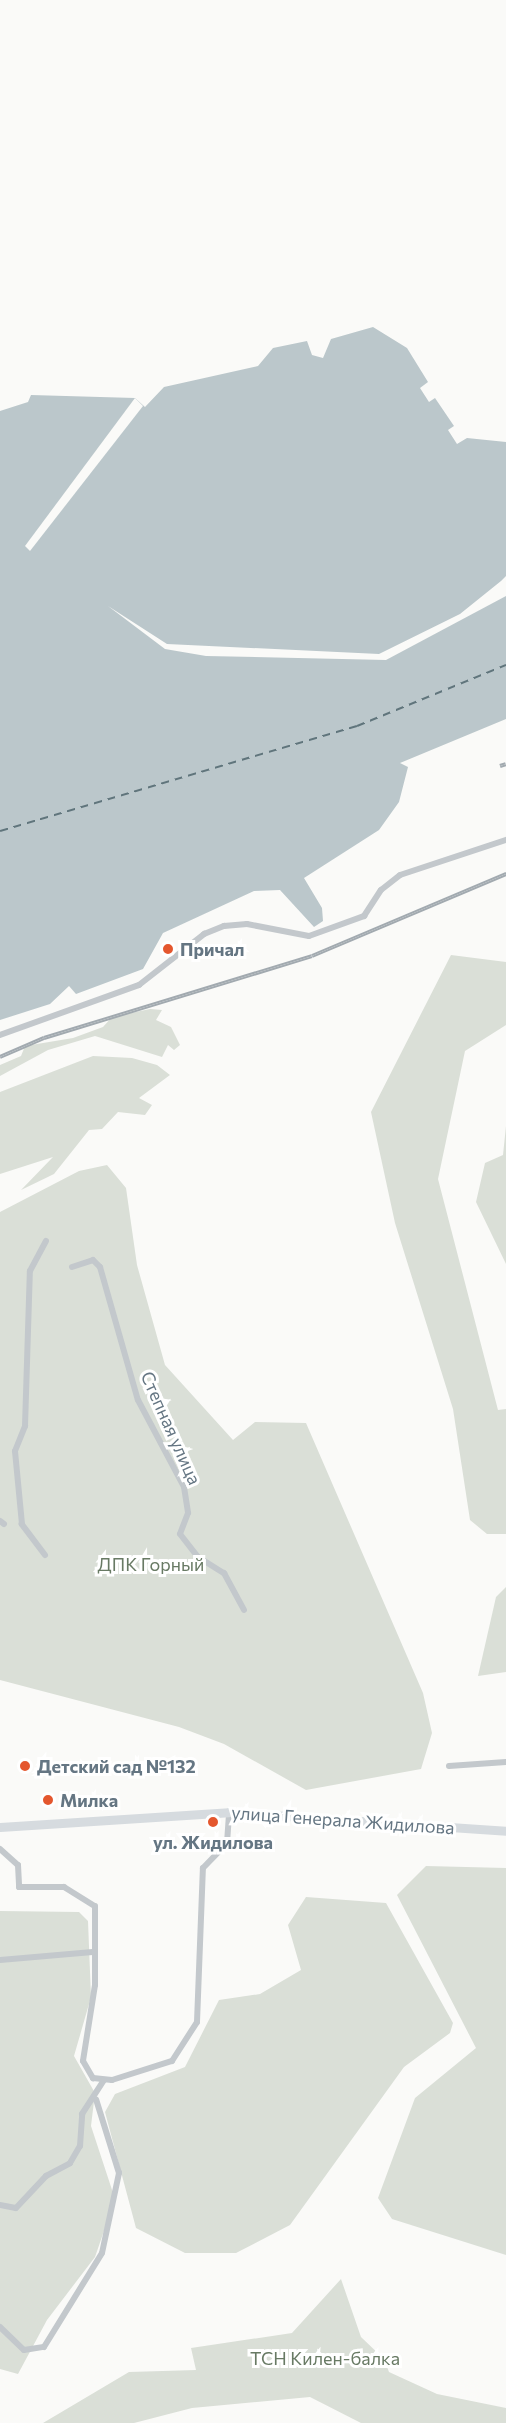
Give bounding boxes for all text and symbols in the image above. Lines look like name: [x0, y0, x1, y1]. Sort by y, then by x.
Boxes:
place label: Причал: [180, 938, 245, 960]
marker: Причал: [161, 942, 175, 956]
street label: Степная улица: [136, 1368, 206, 1488]
park label: ДПК Горный: [98, 1553, 204, 1575]
place label: Детский сад №132: [37, 1755, 196, 1777]
marker: Детский сад №132: [18, 1759, 32, 1773]
place label: Милка: [60, 1789, 118, 1811]
marker: Милка: [41, 1793, 55, 1807]
street label: улица Генерала Жидилова: [231, 1801, 455, 1839]
marker: ул. Жидилова: [206, 1815, 220, 1829]
place label: ул. Жидилова: [153, 1831, 273, 1853]
park label: ТСН Килен-балка: [250, 2347, 400, 2369]

